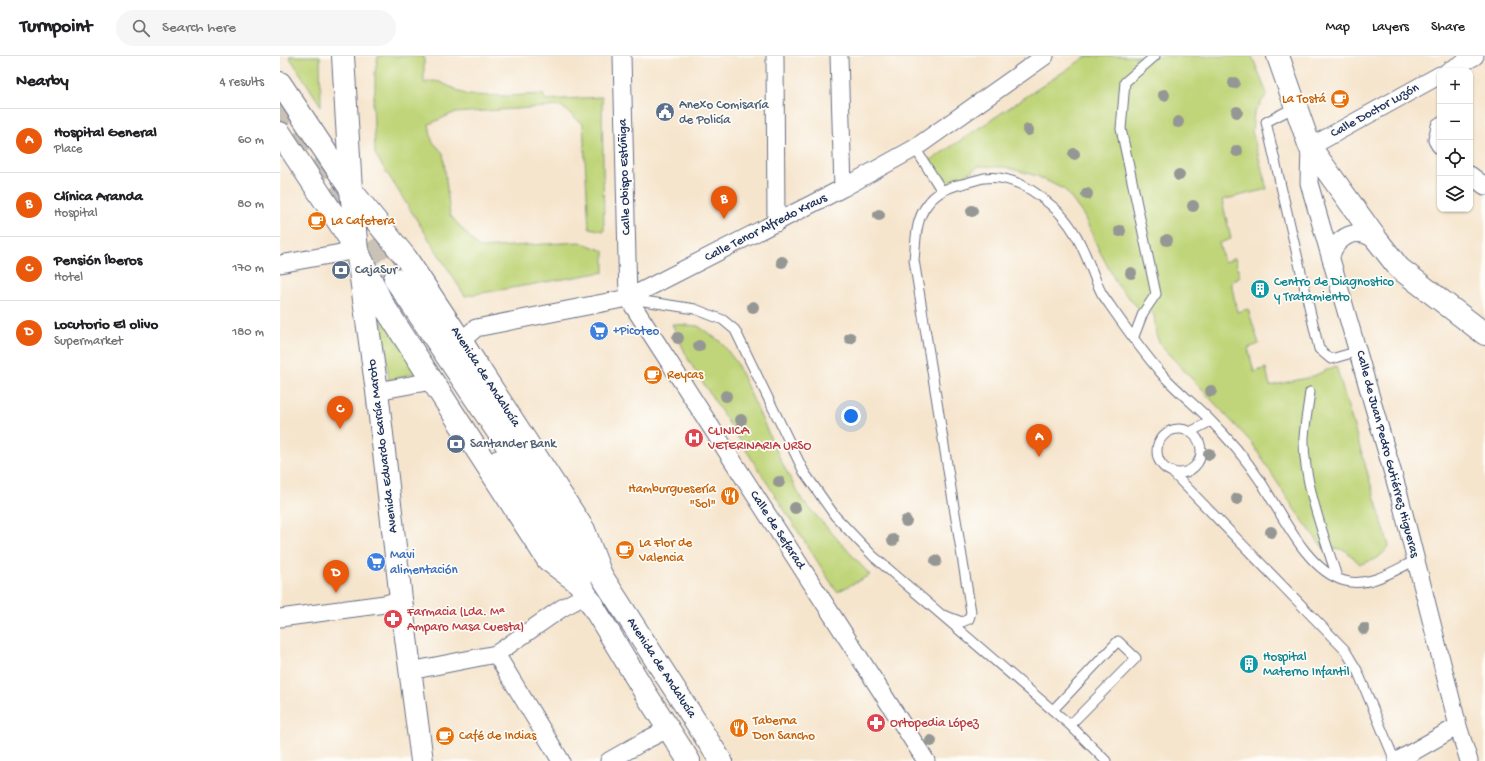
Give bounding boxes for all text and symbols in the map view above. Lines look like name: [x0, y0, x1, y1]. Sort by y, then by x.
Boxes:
search box: [116, 10, 396, 46]
text: Turnpoint: [20, 16, 92, 39]
icon: search: [130, 17, 152, 39]
text: Search here: [162, 19, 236, 37]
text: Map: [1326, 19, 1350, 36]
text: Layers: [1372, 19, 1409, 36]
text: Share: [1431, 19, 1465, 36]
map controls: [1437, 68, 1473, 212]
button: +: [1437, 68, 1473, 104]
text: Nearby: [16, 72, 69, 92]
text: 4 results: [220, 75, 264, 90]
street label: Calle Doctor Luzón: [1328, 80, 1423, 141]
cafe icon: La Tostá: [1329, 88, 1351, 110]
place label: La Tostá: [1282, 92, 1327, 107]
place label: Anexo Comisaría de Policía: [679, 98, 769, 128]
public building icon: Anexo Comisaría de Policía: [654, 101, 676, 123]
button: −: [1437, 104, 1473, 140]
street label: Calle Obispo Estúñiga: [615, 118, 635, 235]
text: Hospital General: [54, 124, 157, 142]
text: A: [25, 133, 33, 148]
text: 60 m: [238, 133, 264, 148]
button: locate: [1437, 140, 1473, 176]
text: Place: [54, 142, 82, 157]
button: layers: [1437, 176, 1473, 212]
pin: B: [711, 186, 737, 219]
text: Clínica Aranda: [54, 188, 143, 206]
street label: Calle Tenor Alfredo Kraus: [702, 190, 831, 265]
text: B: [26, 197, 32, 212]
text: 80 m: [237, 197, 264, 212]
text: Hospital: [54, 206, 98, 221]
cafe icon: La Cafetera: [306, 210, 328, 232]
place label: La Cafetera: [331, 214, 396, 229]
text: Pensión Íberos: [54, 252, 142, 270]
bank icon: CajaSur: [330, 259, 352, 281]
text: C: [25, 261, 33, 276]
text: 170 m: [232, 261, 264, 276]
place label: CajaSur: [355, 263, 398, 278]
text: Hotel: [54, 270, 83, 285]
place label: Centro de Diagnostico y Tratamiento: [1274, 275, 1394, 305]
building icon: Centro de Diagnostico y Tratamiento: [1249, 278, 1271, 300]
text: Locutorio El olivo: [54, 316, 158, 334]
supermarket icon: +Picoteo: [588, 320, 610, 342]
street label: Avenida de Andalucía: [447, 324, 523, 431]
place label: +Picoteo: [613, 324, 659, 339]
text: D: [25, 325, 33, 340]
text: 180 m: [232, 325, 264, 340]
text: Supermarket: [54, 334, 123, 349]
street label: Calle de Juan Pedro Gutiérrez Higueras: [1352, 349, 1422, 560]
street label: Avenida Eduardo García Maroto: [365, 358, 401, 534]
cafe icon: Reycas: [642, 364, 664, 386]
place label: Reycas: [667, 368, 705, 383]
pin: C: [327, 396, 353, 429]
your location: [841, 406, 861, 426]
place label: CLINICA VETERINARIA URSO: [707, 424, 812, 454]
pin: A: [1026, 424, 1052, 457]
hospital icon: CLINICA VETERINARIA URSO: [683, 427, 705, 449]
bank icon: Santander Bank: [445, 433, 467, 455]
place label: Santander Bank: [470, 437, 557, 452]
place label: Hamburguesería "Sol": [628, 482, 717, 512]
restaurant icon: Hamburguesería "Sol": [719, 485, 741, 507]
street label: Calle de Sefarad: [746, 488, 809, 573]
place label: La Flor de Valencia: [638, 536, 693, 566]
cafe icon: La Flor de Valencia: [614, 539, 636, 561]
place label: Mavi alimentación: [390, 548, 459, 578]
supermarket icon: Mavi alimentación: [365, 551, 387, 573]
pin: D: [323, 560, 349, 593]
place label: Farmacia (Lda. Mª Amparo Masa Cuesta): [406, 605, 524, 635]
pharmacy icon: Farmacia (Lda. Mª Amparo Masa Cuesta): [382, 608, 404, 630]
street label: Avenida de Andalucía: [623, 615, 699, 722]
place label: Hospital Materno Infantil: [1263, 650, 1350, 680]
building icon: Hospital Materno Infantil: [1238, 653, 1260, 675]
pharmacy icon: Ortopedia López: [865, 712, 887, 734]
place label: Taberna Don Sancho: [752, 714, 815, 744]
place label: Ortopedia López: [890, 716, 980, 731]
restaurant icon: Taberna Don Sancho: [728, 717, 750, 739]
cafe icon: Café de Indias: [434, 725, 456, 747]
place label: Café de Indias: [459, 729, 537, 744]

